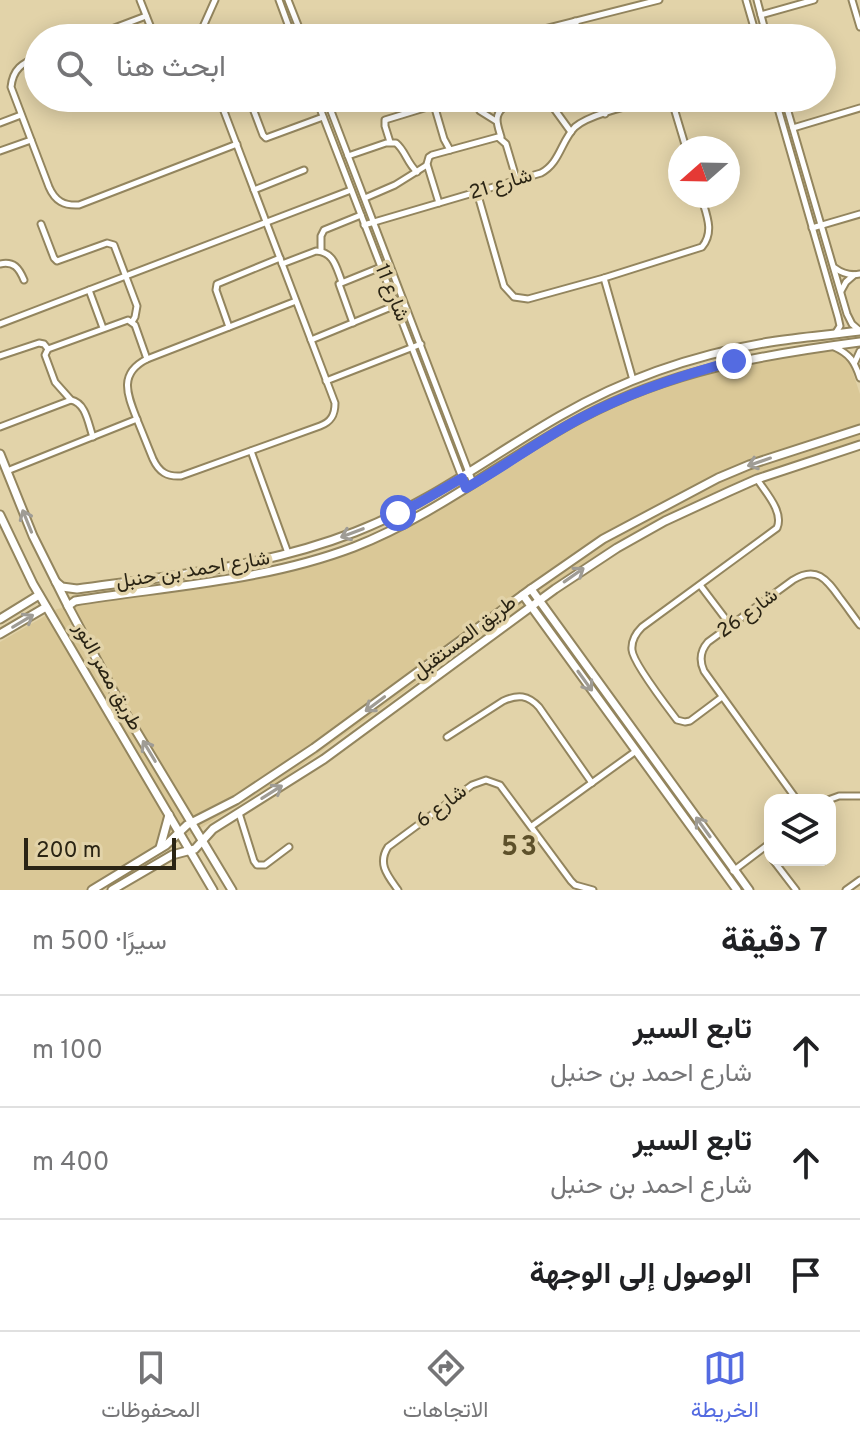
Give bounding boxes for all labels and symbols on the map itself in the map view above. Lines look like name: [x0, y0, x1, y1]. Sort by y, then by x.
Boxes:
north arrow: [668, 136, 740, 208]
street label: شارع 21: [466, 163, 536, 207]
street label: شارع 11: [368, 260, 414, 326]
route end: [716, 343, 752, 379]
one-way arrow: [747, 455, 772, 470]
route start: [380, 495, 416, 531]
one-way arrow: [19, 510, 34, 534]
one-way arrow: [340, 527, 365, 541]
street label: شارع احمد بن حنبل: [114, 546, 272, 596]
one-way arrow: [563, 567, 585, 583]
street label: شارع 26: [712, 583, 784, 645]
street label: طريق المستقبل: [408, 590, 522, 686]
one-way arrow: [11, 612, 34, 628]
street label: طريق مصر النور: [66, 617, 148, 736]
one-way arrow: [576, 670, 593, 691]
one-way arrow: [365, 696, 386, 713]
one-way arrow: [141, 740, 157, 763]
street label: شارع 6: [411, 779, 473, 835]
one-way arrow: [260, 784, 283, 800]
one-way arrow: [695, 817, 712, 838]
district label: 53: [501, 830, 539, 866]
scale bar: [24, 834, 176, 870]

